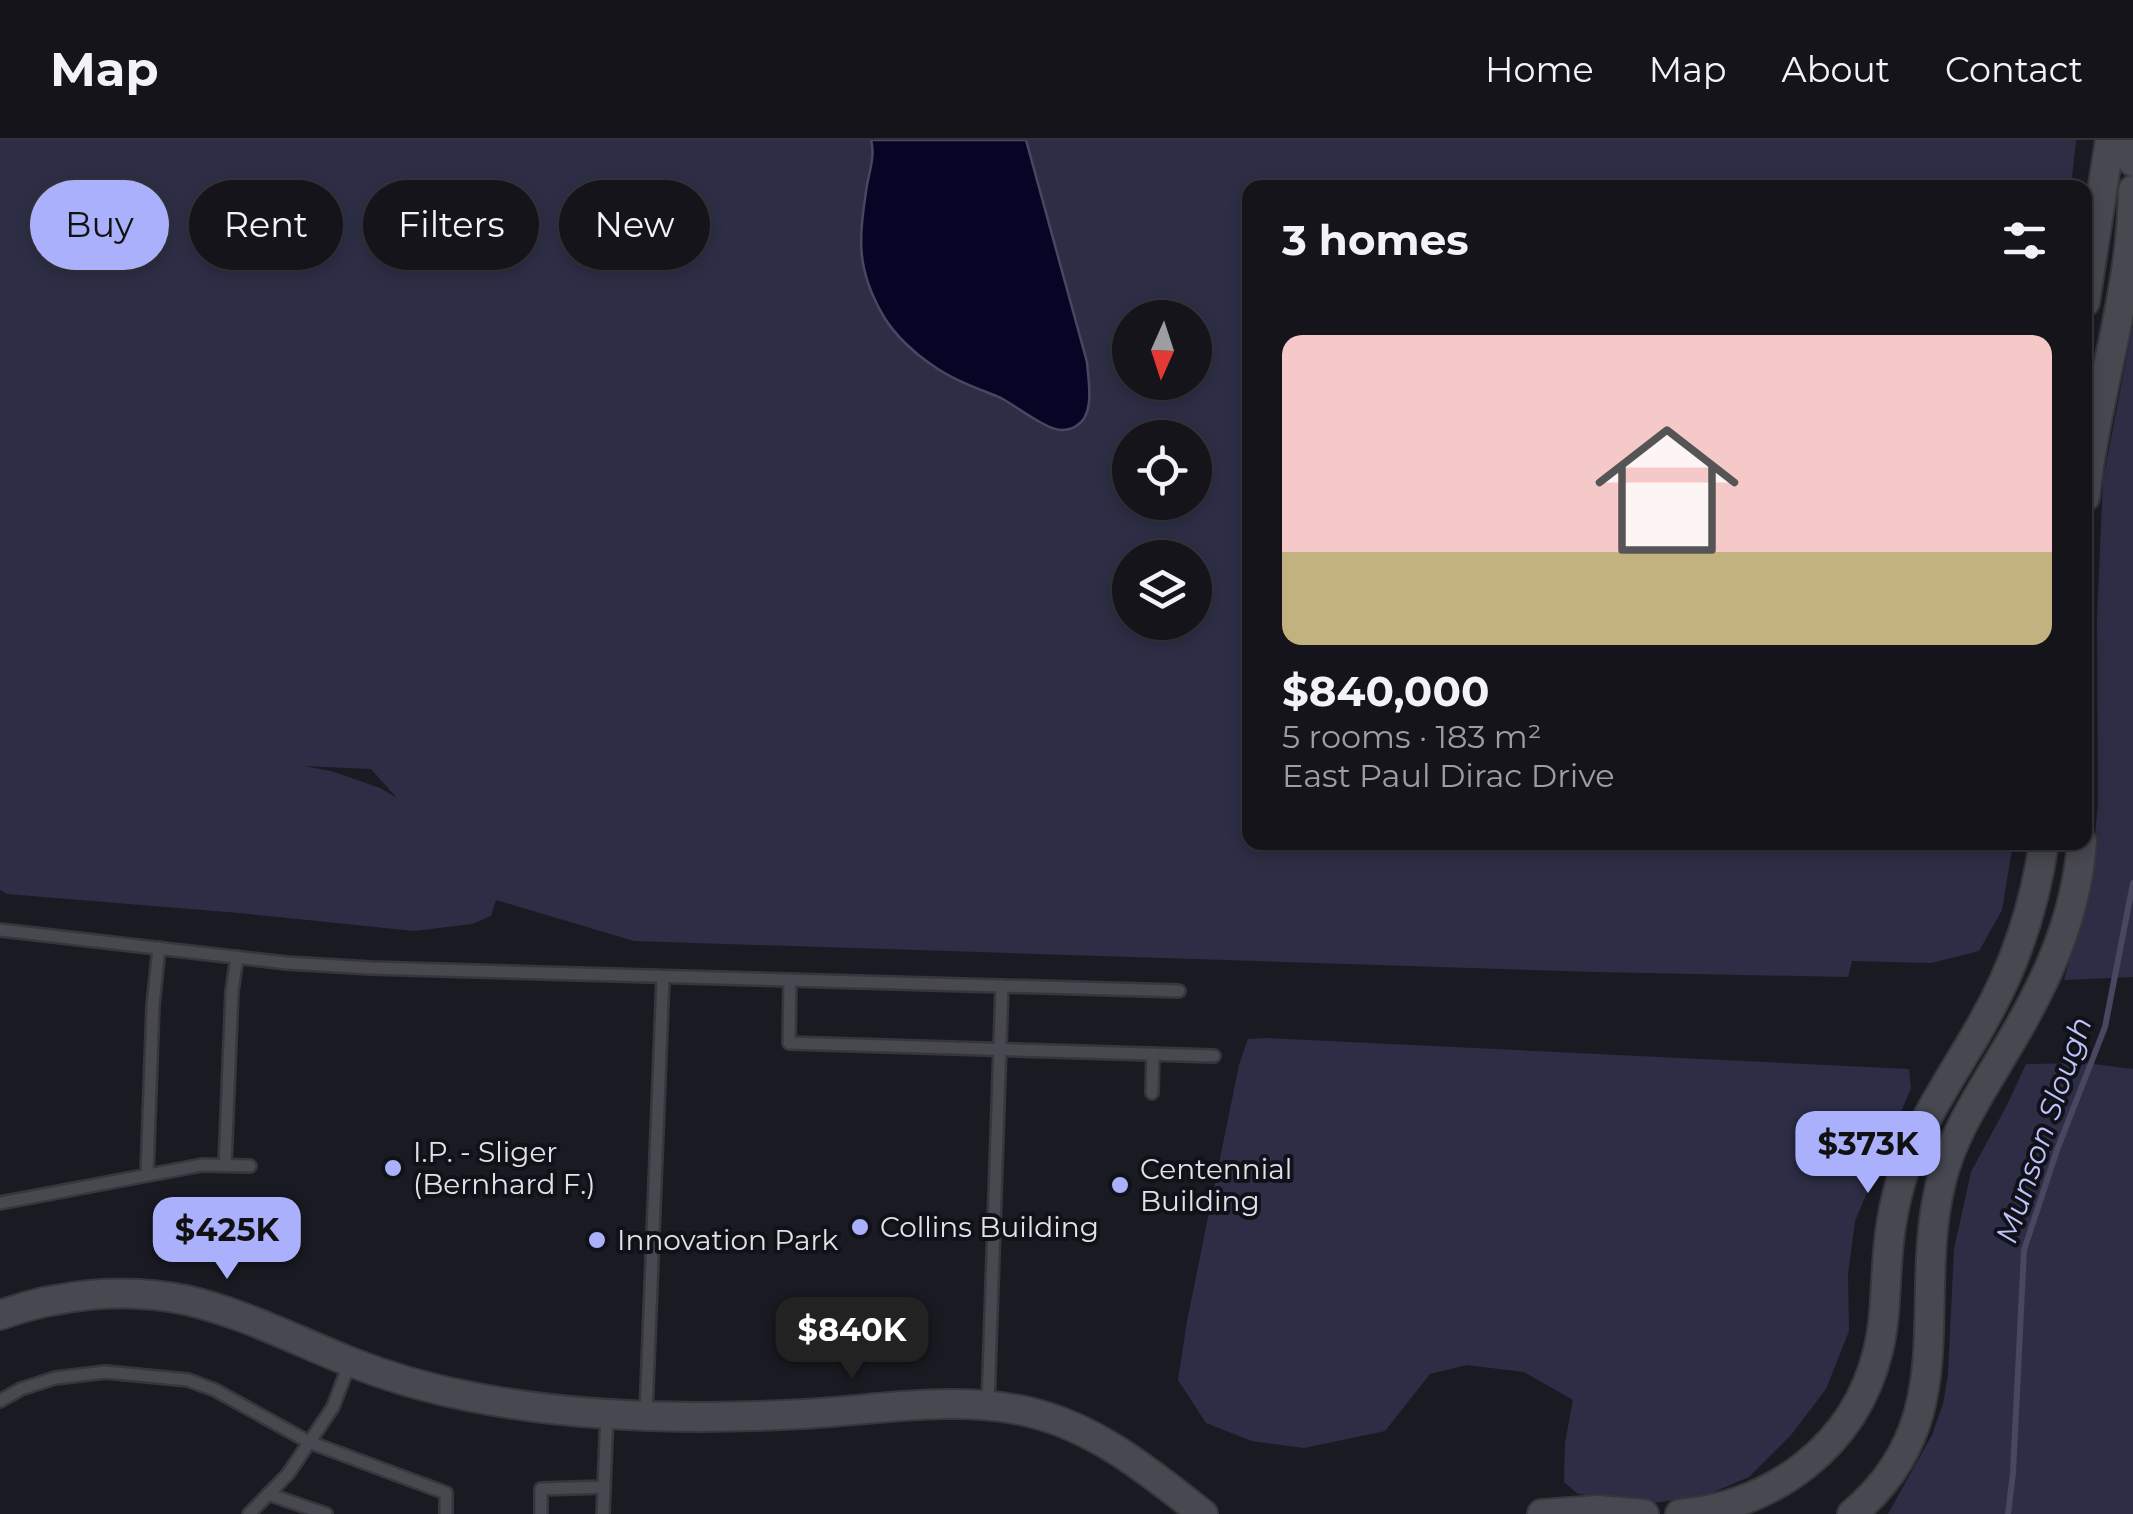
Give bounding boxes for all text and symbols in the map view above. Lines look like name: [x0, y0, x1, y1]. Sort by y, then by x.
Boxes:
text: Map: [50, 40, 159, 98]
text: Home: [1485, 48, 1594, 91]
text: Map: [1649, 48, 1727, 91]
text: About: [1782, 48, 1890, 91]
text: Contact: [1945, 48, 2083, 91]
chip: Buy: [30, 180, 169, 270]
chip: Rent: [189, 180, 343, 270]
chip: Filters: [363, 180, 539, 270]
chip: New: [559, 180, 710, 270]
icon: filters: [1997, 213, 2052, 268]
text: 3 homes: [1282, 214, 1468, 266]
north arrow: [1112, 300, 1212, 400]
map controls: [1112, 300, 1212, 640]
icon: home: [1577, 400, 1757, 580]
button: locate: [1112, 420, 1212, 520]
button: layers: [1112, 540, 1212, 640]
text: $840,000: [1282, 665, 1489, 717]
text: 5 rooms · 183 m²: [1282, 717, 1542, 756]
text: East Paul Dirac Drive: [1282, 756, 1615, 795]
water label: Munson Slough: [1987, 1012, 2100, 1248]
pin: $373K: [1798, 1111, 1938, 1196]
text: $373K: [1817, 1124, 1919, 1163]
place label: I.P. - Sliger (Bernhard F.): [413, 1135, 595, 1201]
place label: Centennial Building: [1140, 1152, 1292, 1218]
marker: I.P. - Sliger (Bernhard F.): [382, 1157, 404, 1179]
marker: Centennial Building: [1109, 1174, 1131, 1196]
pin: $425K: [157, 1197, 297, 1282]
text: $425K: [175, 1210, 279, 1249]
place label: Collins Building: [880, 1210, 1099, 1244]
marker: Collins Building: [849, 1216, 871, 1238]
place label: Innovation Park: [617, 1223, 839, 1257]
marker: Innovation Park: [586, 1229, 608, 1251]
pin: $840K: [782, 1297, 922, 1382]
text: $840K: [798, 1310, 907, 1349]

